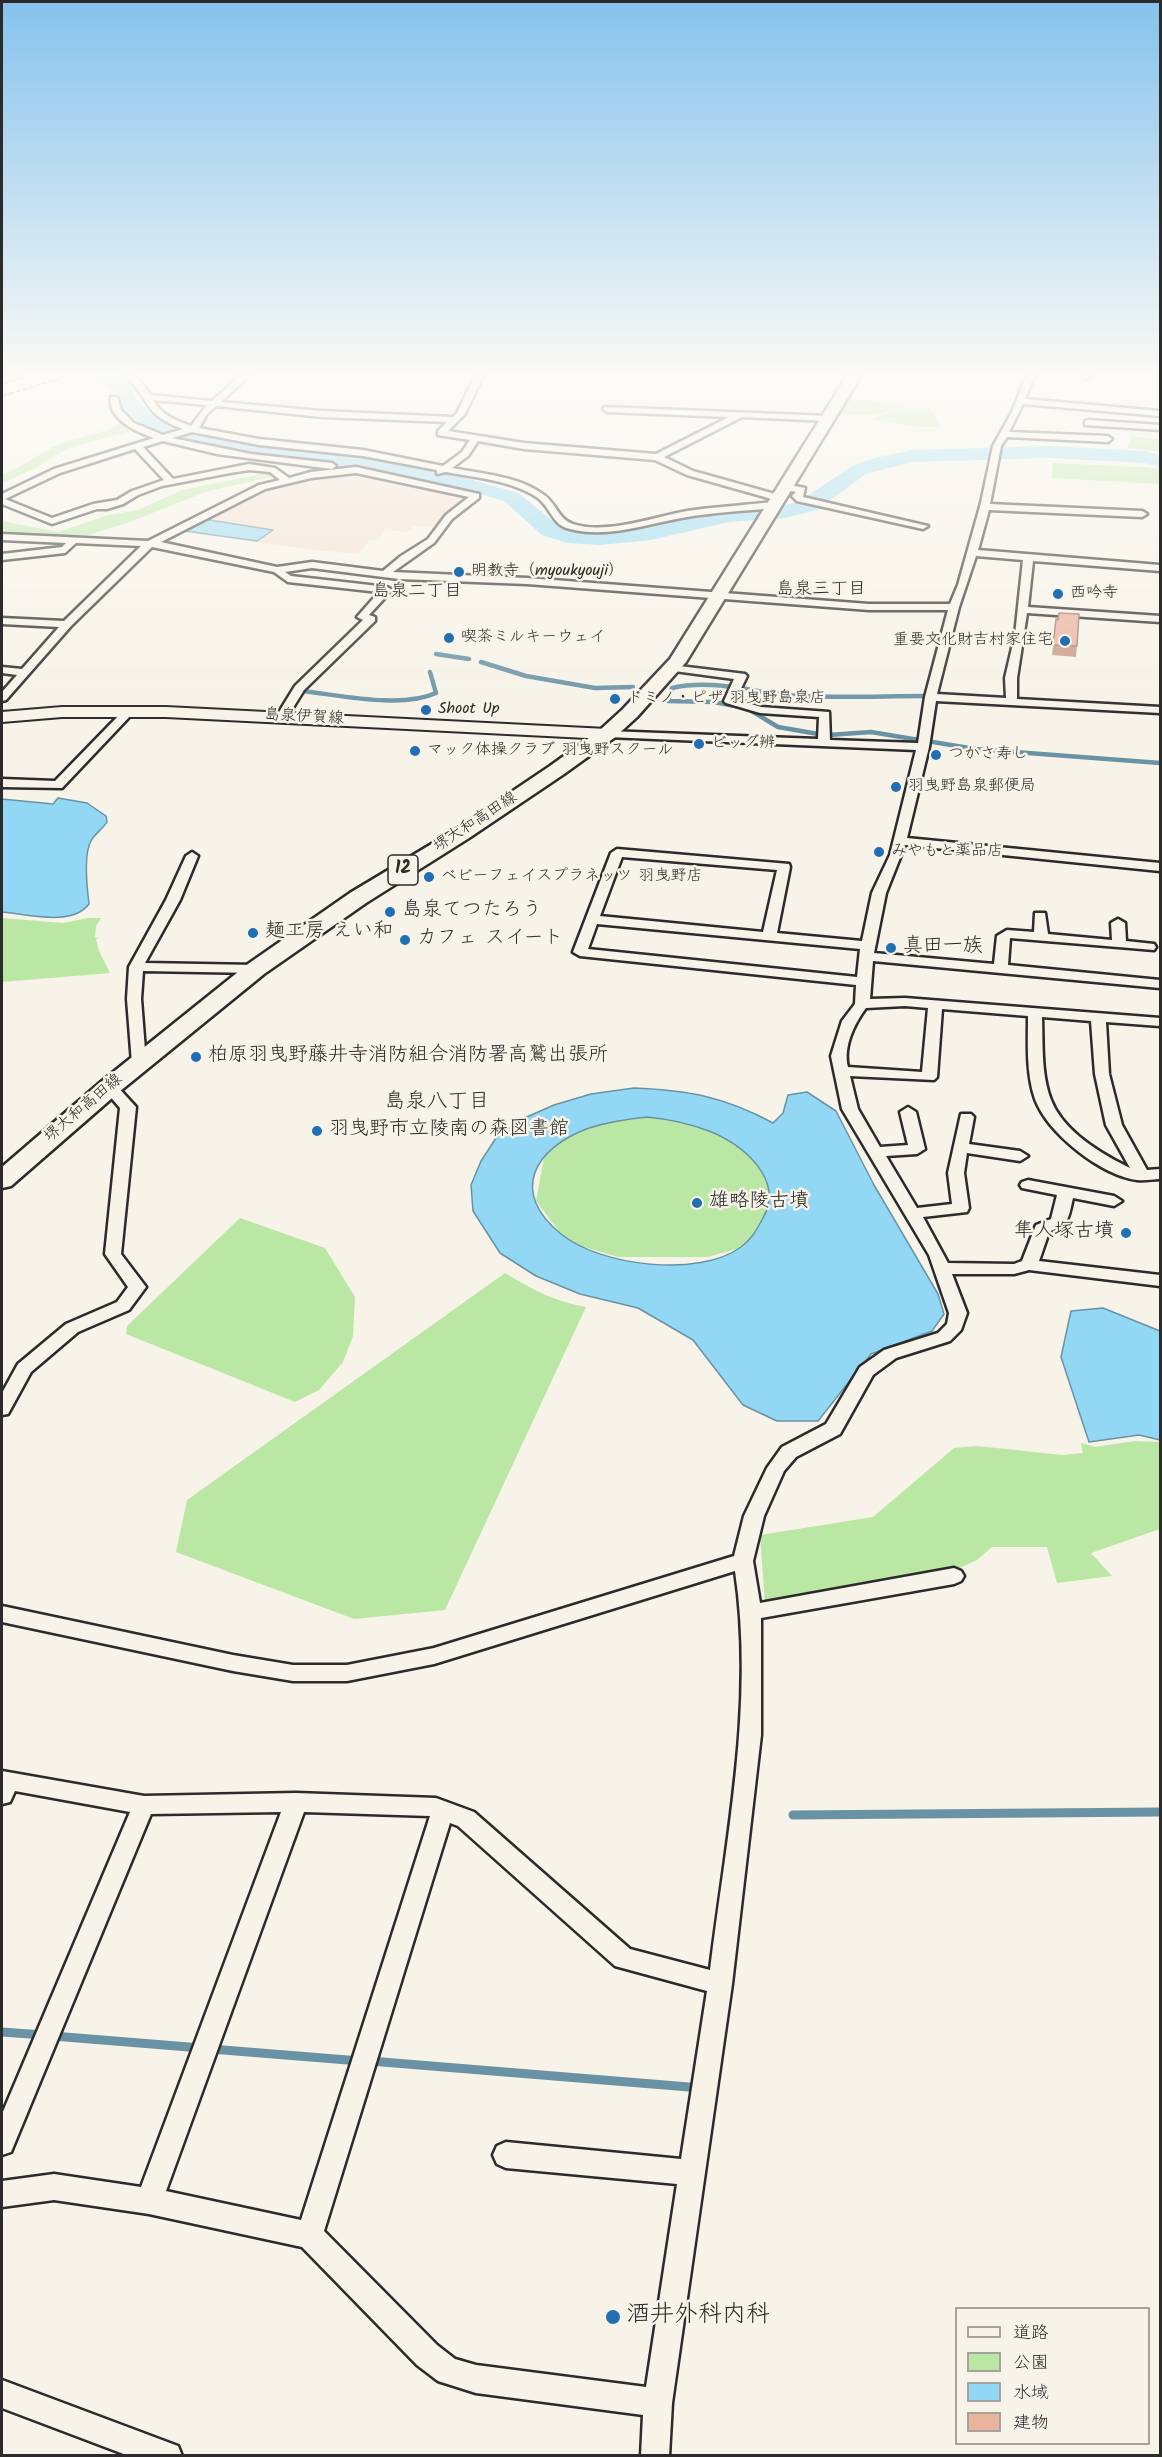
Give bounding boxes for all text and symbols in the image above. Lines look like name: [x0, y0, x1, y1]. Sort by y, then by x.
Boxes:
place label: 明教寺（myoukyouji）: [471, 562, 624, 582]
marker: 明教寺（myoukyouji）: [452, 565, 466, 579]
district label: 島泉三丁目: [776, 580, 866, 602]
district label: 島泉二丁目: [372, 582, 462, 604]
place label: 西吟寺: [1070, 584, 1118, 604]
marker: 西吟寺: [1051, 587, 1065, 601]
place label: 喫茶ミルキーウェイ: [461, 628, 605, 648]
marker: 喫茶ミルキーウェイ: [442, 631, 456, 645]
place label: 重要文化財吉村家住宅: [893, 631, 1053, 651]
marker: 重要文化財吉村家住宅: [1058, 634, 1072, 648]
place label: ドミノ・ピザ 羽曳野島泉店: [627, 689, 825, 709]
marker: ドミノ・ピザ 羽曳野島泉店: [608, 692, 622, 706]
place label: Shoot Up: [438, 700, 499, 720]
marker: Shoot Up: [419, 703, 433, 717]
street label: 島泉伊賀線: [264, 706, 344, 730]
place label: ビッグ辨: [711, 734, 775, 754]
marker: ビッグ辨: [692, 737, 706, 751]
place label: マック体操クラブ 羽曳野スクール: [427, 741, 673, 761]
marker: マック体操クラブ 羽曳野スクール: [408, 744, 422, 758]
place label: つかさ寿し: [948, 745, 1028, 765]
marker: つかさ寿し: [929, 748, 943, 762]
place label: 羽曳野島泉郵便局: [908, 777, 1036, 797]
marker: 羽曳野島泉郵便局: [889, 780, 903, 794]
street label: 堺大和高田線: [431, 789, 521, 857]
place label: みやもと薬品店: [891, 842, 1003, 862]
marker: みやもと薬品店: [872, 845, 886, 859]
road number: 12: [388, 855, 418, 885]
place label: ベビーフェイスプラネッツ 羽曳野店: [441, 867, 703, 887]
marker: ベビーフェイスプラネッツ 羽曳野店: [422, 870, 436, 884]
place label: 島泉てつたろう: [402, 900, 542, 924]
marker: 島泉てつたろう: [383, 905, 397, 919]
place label: 麺工房 えい和: [265, 921, 393, 945]
marker: 麺工房 えい和: [246, 926, 260, 940]
place label: カフェ スイート: [417, 928, 563, 952]
marker: カフェ スイート: [398, 933, 412, 947]
place label: 真田一族: [903, 936, 983, 960]
marker: 真田一族: [884, 941, 898, 955]
place label: 柏原羽曳野藤井寺消防組合消防署高鷲出張所: [208, 1045, 608, 1069]
marker: 柏原羽曳野藤井寺消防組合消防署高鷲出張所: [189, 1050, 203, 1064]
street label: 堺大和高田線: [41, 1071, 127, 1147]
district label: 島泉八丁目: [385, 1090, 489, 1116]
place label: 羽曳野市立陵南の森図書館: [329, 1119, 569, 1143]
marker: 羽曳野市立陵南の森図書館: [310, 1124, 324, 1138]
place label: 雄略陵古墳: [709, 1191, 809, 1215]
marker: 雄略陵古墳: [690, 1196, 704, 1210]
place label: 隼人塚古墳: [1014, 1221, 1114, 1245]
marker: 隼人塚古墳: [1119, 1226, 1133, 1240]
place label: 酒井外科内科: [626, 2303, 770, 2331]
legend: [955, 2307, 1150, 2445]
marker: 酒井外科内科: [604, 2308, 622, 2326]
text: 道路: [1013, 2319, 1049, 2348]
text: 公園: [1013, 2349, 1049, 2378]
text: 水域: [1013, 2379, 1049, 2408]
text: 建物: [1013, 2409, 1049, 2438]

